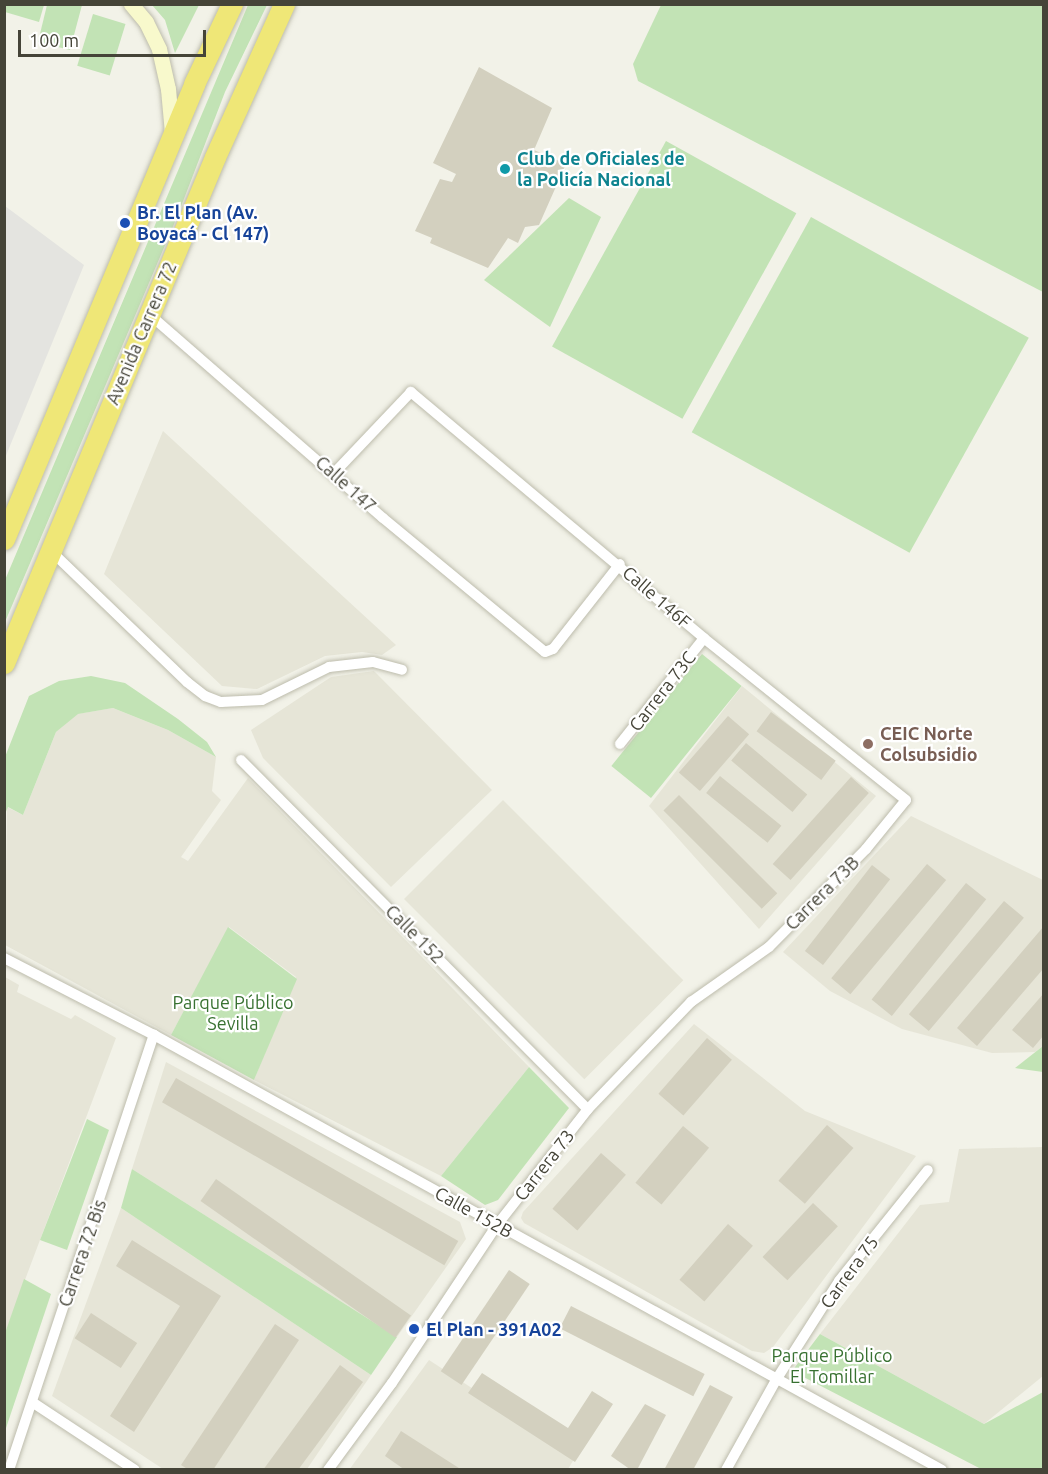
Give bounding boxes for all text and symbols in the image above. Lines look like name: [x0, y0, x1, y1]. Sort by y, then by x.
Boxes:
scale bar: [21, 18, 208, 56]
text: 100 m: [29, 30, 79, 50]
place label: Club de Oficiales de la Policía Nacional: [517, 148, 685, 190]
marker: Club de Oficiales de la Policía Nacional: [498, 162, 512, 176]
place label: Br. El Plan (Av. Boyacá - Cl 147): [137, 202, 269, 244]
marker: Br. El Plan (Av. Boyacá - Cl 147): [118, 216, 132, 230]
street label: Avenida Carrera 72: [101, 258, 181, 408]
street label: Calle 147: [311, 451, 381, 517]
street label: Calle 146F: [618, 561, 696, 633]
street label: Carrera 73C: [624, 647, 700, 735]
place label: CEIC Norte Colsubsidio: [880, 723, 978, 766]
marker: CEIC Norte Colsubsidio: [861, 737, 875, 751]
street label: Carrera 73B: [781, 852, 863, 934]
street label: Calle 152: [381, 900, 449, 968]
park label: Parque Público Sevilla: [172, 992, 294, 1034]
street label: Carrera 73: [510, 1125, 578, 1205]
street label: Calle 152B: [431, 1182, 517, 1242]
street label: Carrera 72 Bis: [54, 1196, 110, 1310]
street label: Carrera 75: [815, 1232, 883, 1312]
place label: El Plan - 391A02: [426, 1318, 562, 1340]
marker: El Plan - 391A02: [407, 1322, 421, 1336]
park label: Parque Público El Tomillar: [771, 1345, 893, 1388]

